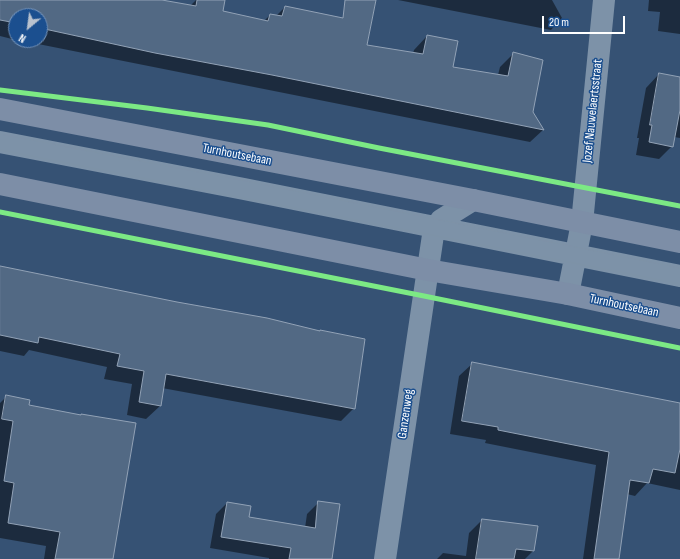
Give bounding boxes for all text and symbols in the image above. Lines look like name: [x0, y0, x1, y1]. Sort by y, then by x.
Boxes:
north arrow: [8, 8, 48, 48]
scale bar: [544, 8, 627, 34]
text: 20 m: [549, 15, 569, 30]
text: N: [17, 31, 28, 45]
street label: Jozef Nauwelaertsstraat: [580, 58, 606, 164]
street label: Turnhoutsebaan: [201, 141, 273, 169]
street label: Turnhoutsebaan: [588, 291, 660, 321]
street label: Ganzenweg: [395, 388, 417, 440]

